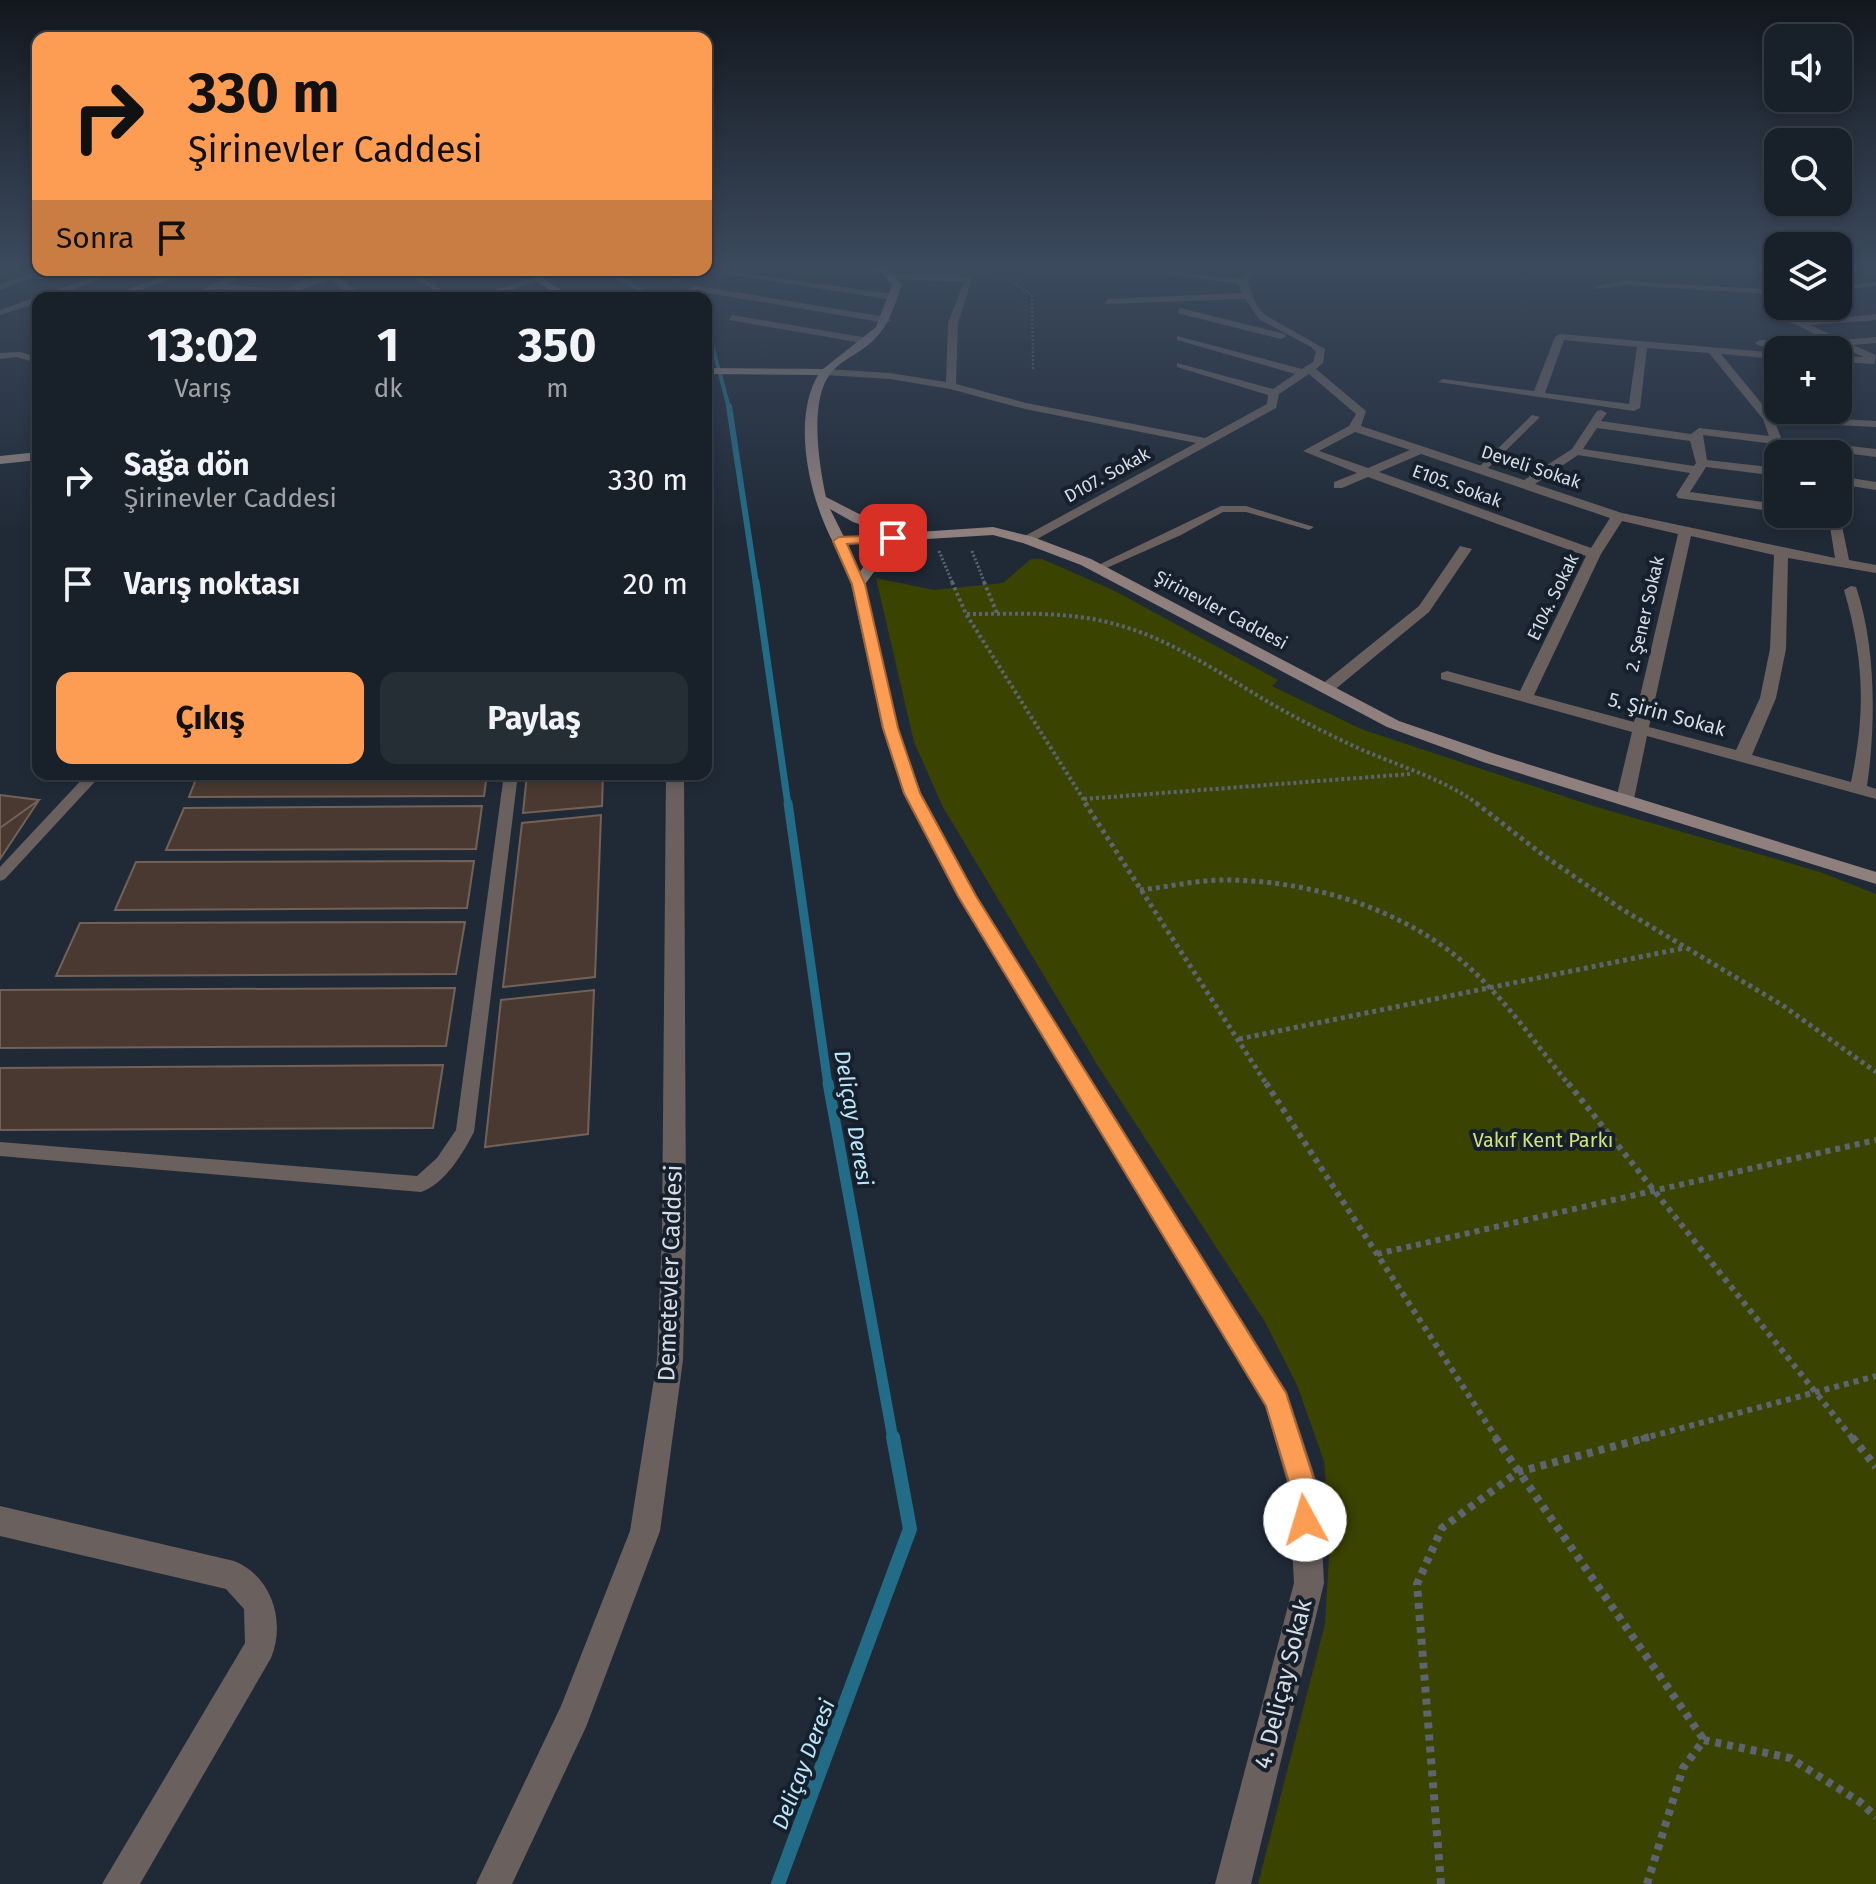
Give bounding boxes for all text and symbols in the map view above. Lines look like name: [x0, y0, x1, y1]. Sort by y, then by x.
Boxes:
map controls: [1764, 24, 1852, 528]
button: sound: [1764, 24, 1852, 112]
text: 330 m: [188, 60, 340, 127]
icon: right: [56, 64, 160, 168]
text: Şirinevler Caddesi: [188, 128, 483, 172]
button: search: [1764, 128, 1852, 216]
icon: arrive: [150, 216, 194, 260]
text: Sonra: [56, 220, 134, 256]
button: layers: [1764, 232, 1852, 320]
text: 13:02: [147, 316, 258, 374]
text: 1: [377, 316, 399, 374]
text: 350: [518, 316, 597, 374]
button: +: [1764, 336, 1852, 424]
text: Varış: [174, 373, 231, 404]
text: dk: [374, 373, 403, 404]
text: m: [546, 373, 568, 404]
button: −: [1764, 440, 1852, 528]
street label: Develi Sokak: [1478, 441, 1584, 494]
street label: D107. Sokak: [1060, 442, 1154, 507]
text: Sağa dön: [124, 447, 250, 483]
icon: right: [56, 458, 100, 502]
street label: E105. Sokak: [1409, 460, 1505, 513]
text: 330 m: [608, 462, 688, 498]
text: Şirinevler Caddesi: [124, 483, 337, 514]
pin: [859, 504, 927, 572]
icon: arrive: [871, 516, 915, 560]
street label: E104. Sokak: [1523, 549, 1584, 644]
street label: 2. Şener Sokak: [1621, 553, 1669, 674]
icon: arrive: [56, 562, 100, 606]
text: Varış noktası: [124, 566, 300, 602]
text: 20 m: [623, 566, 688, 602]
street label: Şirinevler Caddesi: [1151, 566, 1291, 654]
button: Çıkış: [56, 672, 364, 764]
button: Paylaş: [380, 672, 688, 764]
street label: 5. Şirin Sokak: [1605, 687, 1729, 742]
water label: Deliçay Deresi: [828, 1048, 879, 1188]
park label: Vakıf Kent Parkı: [1473, 1128, 1613, 1152]
street label: Demetevler Caddesi: [652, 1164, 688, 1382]
position arrow: [1263, 1478, 1347, 1562]
street label: 4. Deliçay Sokak: [1248, 1596, 1318, 1772]
water label: Deliçay Deresi: [766, 1695, 841, 1833]

